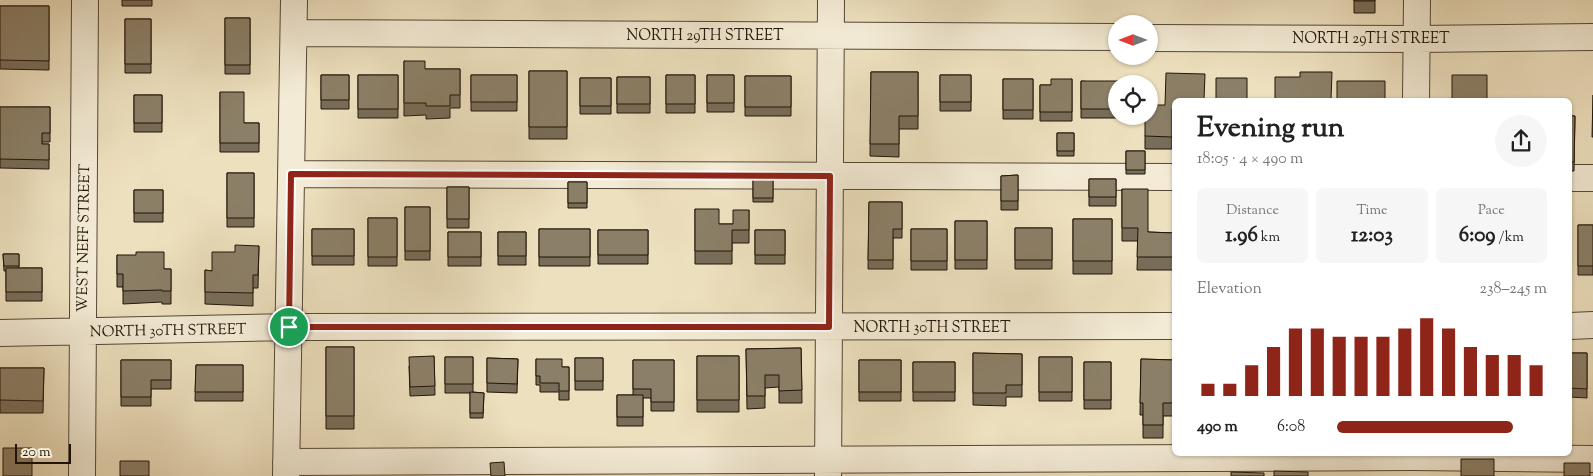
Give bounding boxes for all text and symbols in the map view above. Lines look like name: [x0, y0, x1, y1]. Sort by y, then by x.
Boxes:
north arrow: [1108, 15, 1158, 65]
map controls: [1108, 15, 1158, 125]
street label: NORTH 29TH STREET: [626, 26, 784, 47]
street label: NORTH 29TH STREET: [1292, 29, 1450, 50]
button: locate: [1108, 75, 1158, 125]
text: Evening run: [1197, 109, 1344, 149]
button: share: [1495, 115, 1547, 167]
text: 18:05 · 4 × 490 m: [1197, 148, 1303, 171]
street label: WEST NEFF STREET: [73, 163, 96, 312]
text: Distance: [1226, 201, 1279, 221]
text: Time: [1356, 201, 1388, 221]
text: Pace: [1478, 201, 1505, 221]
text: 1.96: [1225, 221, 1258, 251]
text: 12:03: [1351, 221, 1393, 251]
text: 6:09: [1459, 221, 1496, 251]
text: km: [1258, 228, 1280, 248]
text: /km: [1496, 228, 1524, 248]
text: Elevation: [1197, 278, 1262, 301]
text: 238–245 m: [1480, 278, 1547, 301]
pin: [268, 306, 310, 348]
icon: arrive: [275, 313, 303, 341]
street label: NORTH 30TH STREET: [854, 318, 1011, 339]
street label: NORTH 30TH STREET: [89, 320, 247, 343]
text: 490 m: [1197, 416, 1238, 439]
text: 6:08: [1277, 416, 1305, 439]
scale bar: [15, 441, 71, 464]
text: 20 m: [22, 443, 51, 463]

